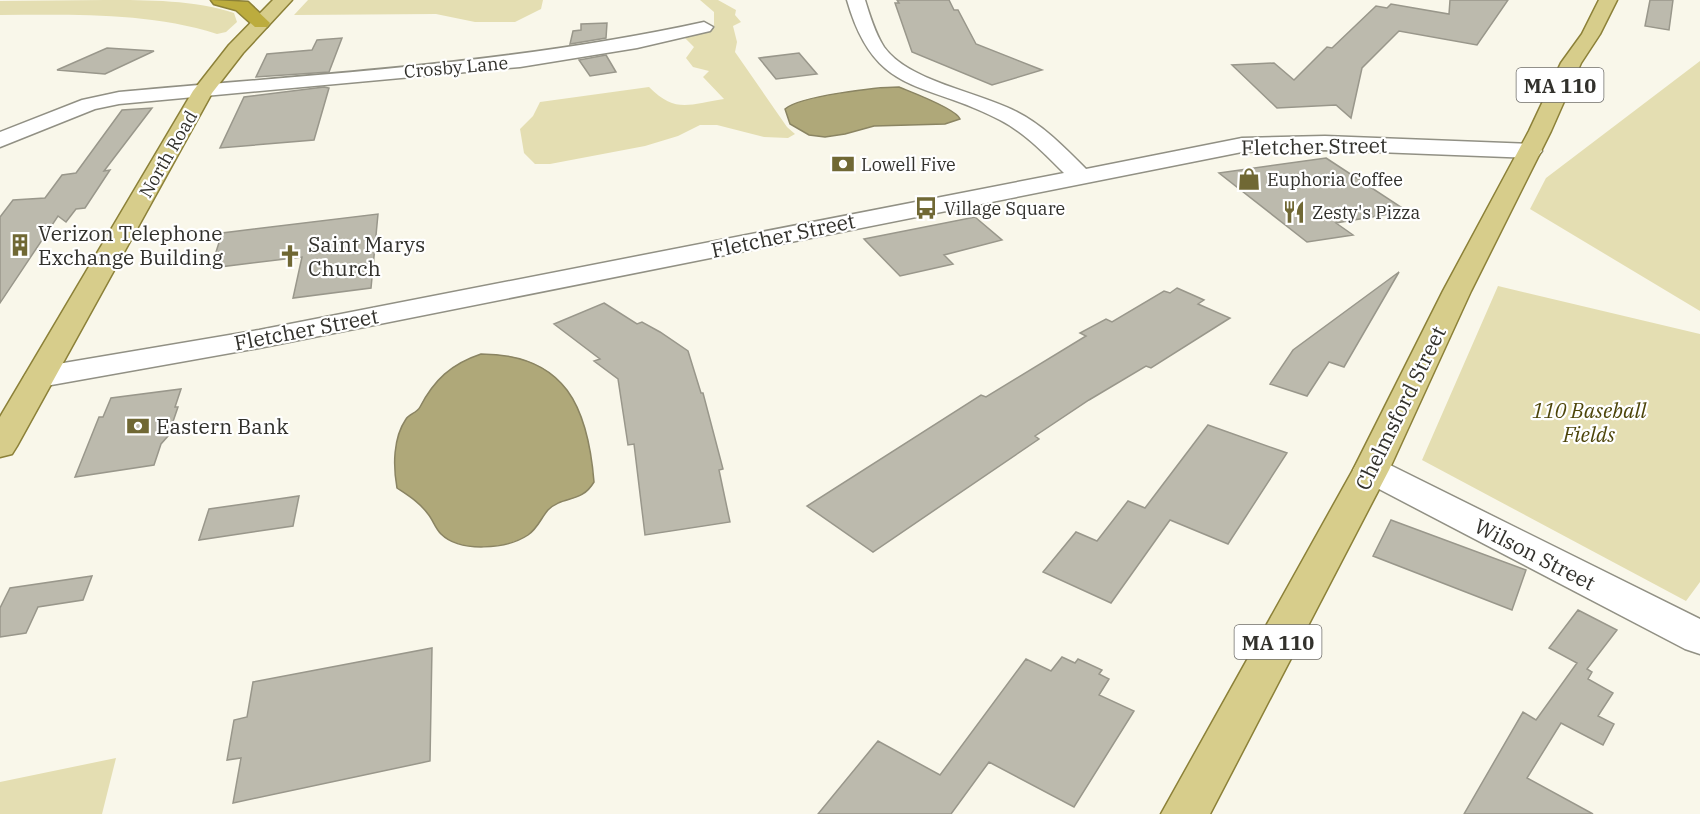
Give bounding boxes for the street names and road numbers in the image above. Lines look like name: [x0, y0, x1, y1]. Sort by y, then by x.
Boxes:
street label: Crosby Lane: [403, 51, 509, 83]
road number: MA 110: [1516, 68, 1604, 102]
street label: North Road: [134, 106, 202, 202]
street label: Fletcher Street: [1241, 131, 1387, 161]
street label: Fletcher Street: [708, 206, 858, 264]
street label: Fletcher Street: [231, 301, 381, 357]
street label: Chelmsford Street: [1348, 321, 1452, 495]
street label: Wilson Street: [1470, 511, 1600, 597]
road number: MA 110: [1234, 625, 1322, 659]

